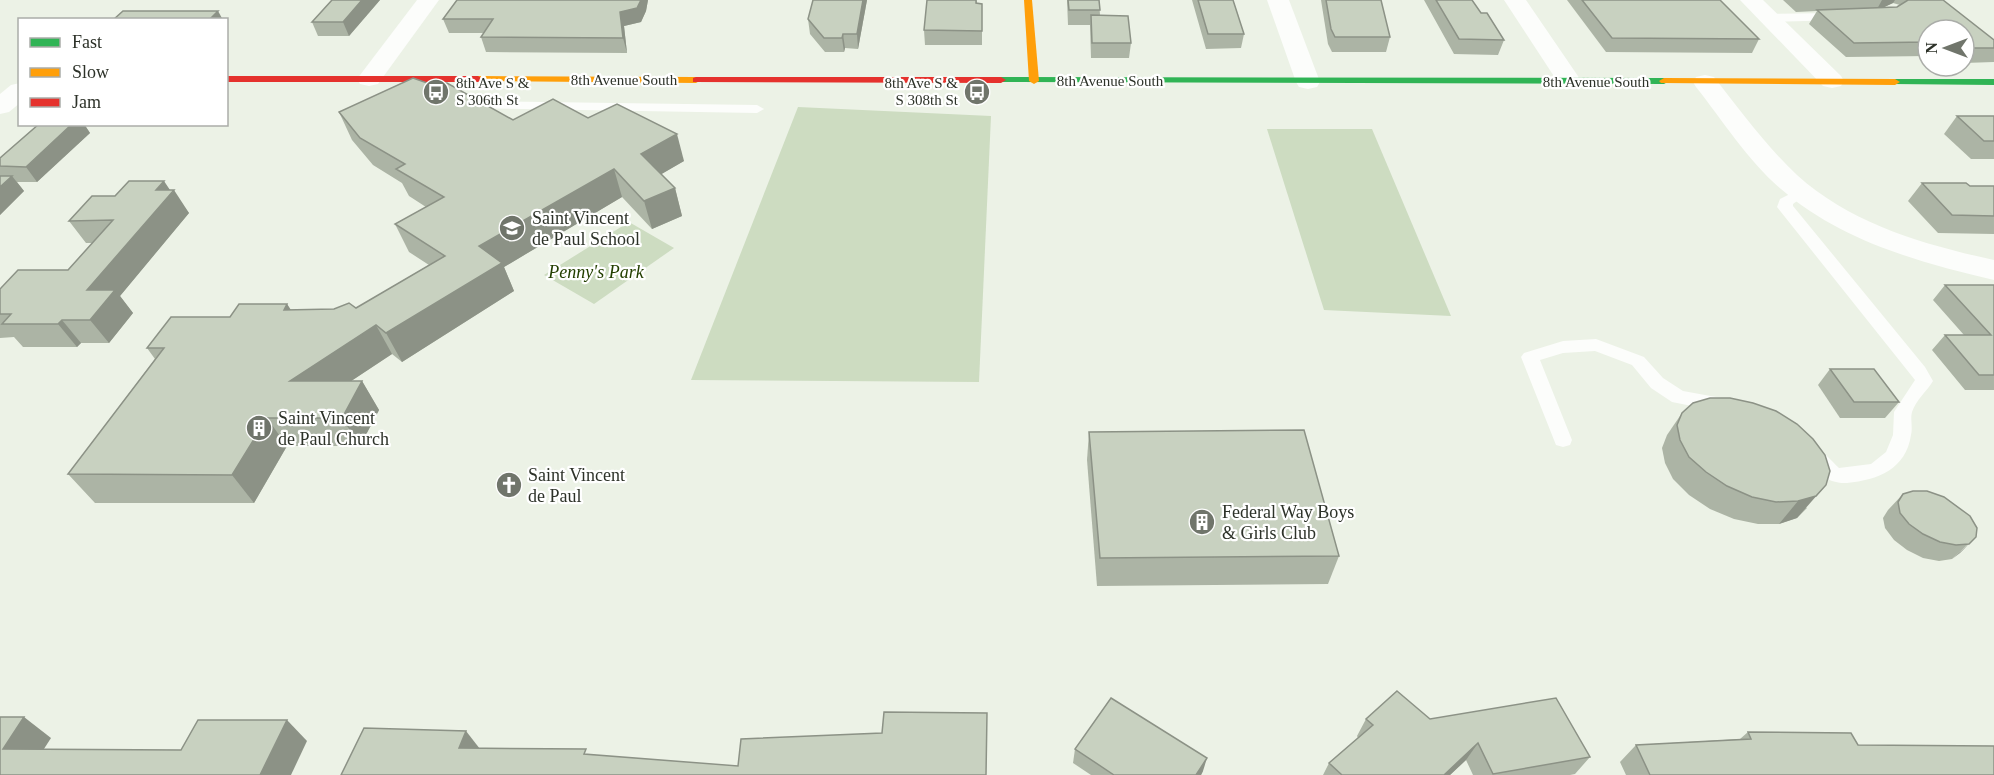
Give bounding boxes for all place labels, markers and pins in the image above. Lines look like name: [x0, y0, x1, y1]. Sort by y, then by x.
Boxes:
place label: 8th Ave S & S 306th St: [456, 75, 530, 108]
place label: 8th Ave S & S 308th St: [885, 75, 959, 108]
bus stop icon: 8th Ave S & S 306th St: [421, 77, 451, 107]
bus stop icon: 8th Ave S & S 308th St: [962, 77, 992, 107]
place label: Saint Vincent de Paul School: [532, 208, 640, 249]
school or university icon: Saint Vincent de Paul School: [497, 213, 527, 243]
place label: Saint Vincent de Paul Church: [278, 408, 389, 449]
building icon: Saint Vincent de Paul Church: [244, 413, 274, 443]
place label: Saint Vincent de Paul: [528, 465, 625, 506]
church icon: Saint Vincent de Paul: [494, 470, 524, 500]
place label: Federal Way Boys & Girls Club: [1222, 502, 1354, 543]
building icon: Federal Way Boys & Girls Club: [1187, 507, 1217, 537]

